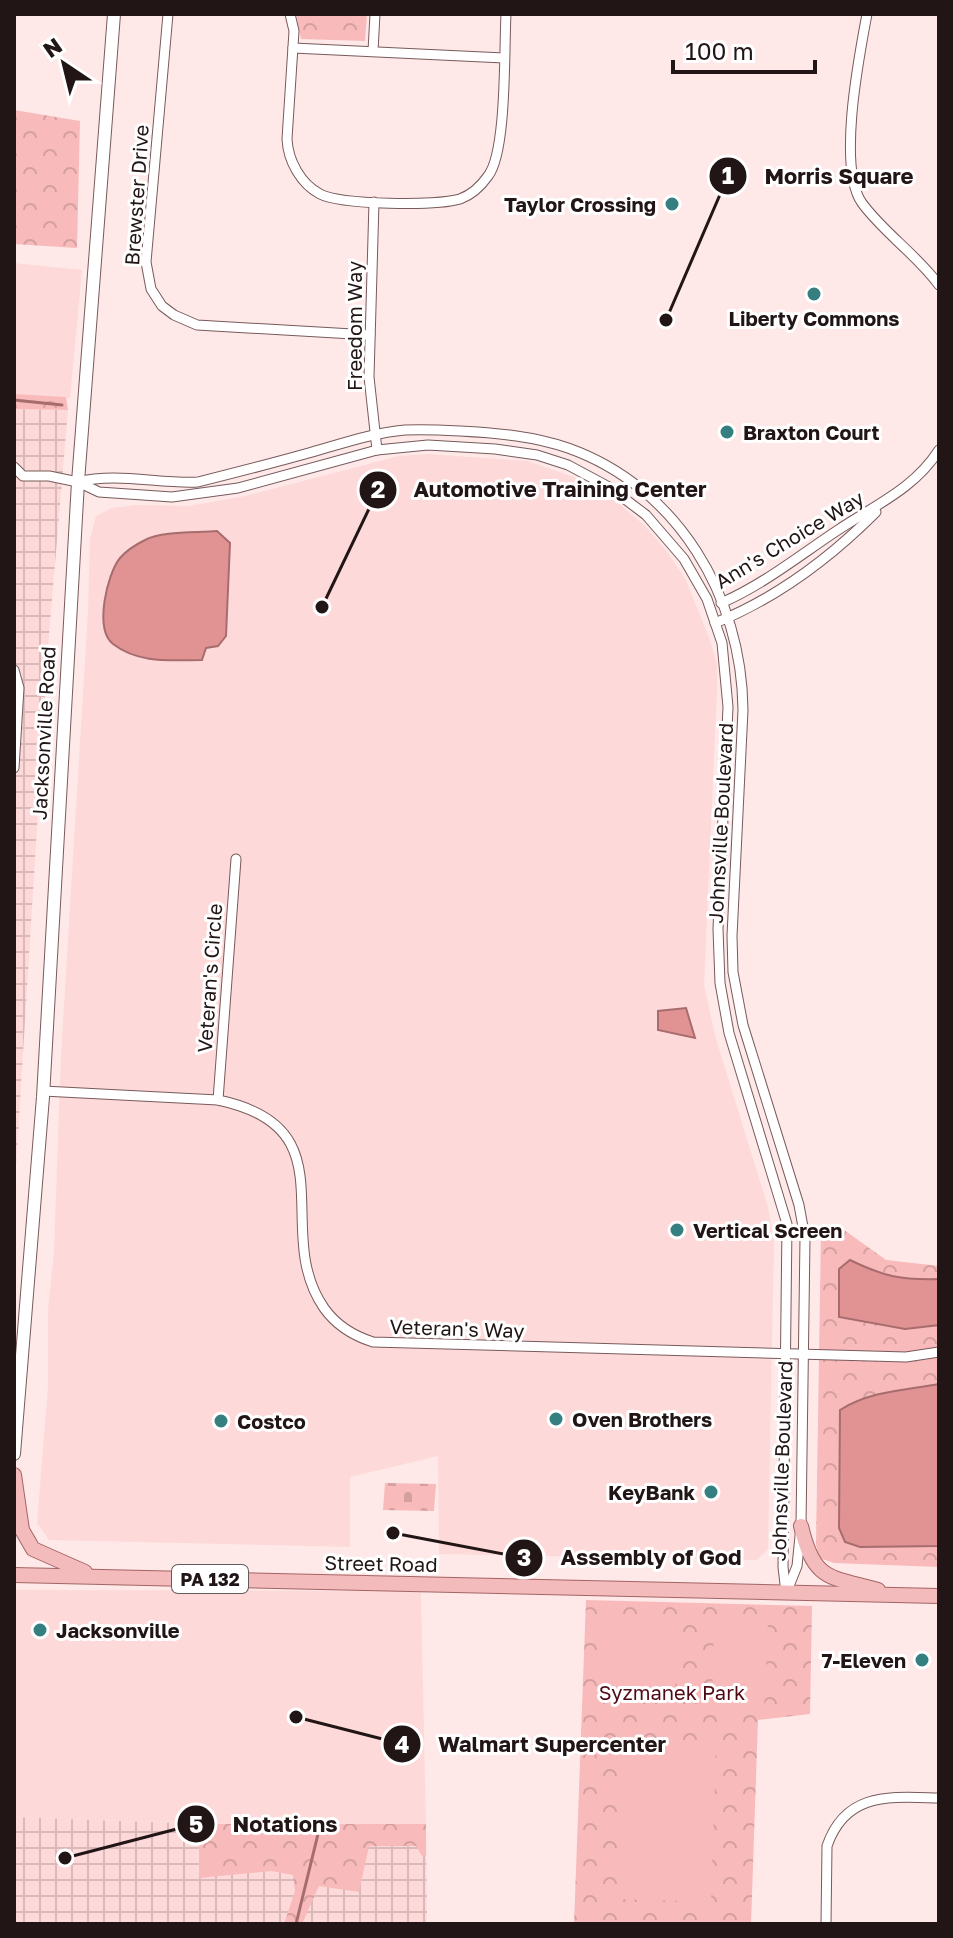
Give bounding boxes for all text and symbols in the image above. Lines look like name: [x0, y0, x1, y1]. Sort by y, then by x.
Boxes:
north arrow: [24, 24, 104, 104]
scale bar: [673, 24, 815, 74]
text: N: [38, 31, 67, 63]
text: 100 m: [685, 36, 754, 65]
street label: Brewster Drive: [119, 124, 153, 266]
callout: Morris Square: [708, 153, 929, 199]
text: 1: [722, 160, 734, 189]
text: Morris Square: [764, 162, 914, 189]
place label: Taylor Crossing: [504, 192, 656, 216]
marker: Taylor Crossing: [663, 195, 681, 213]
street label: Freedom Way: [342, 261, 366, 391]
marker: Liberty Commons: [805, 285, 823, 303]
place label: Liberty Commons: [729, 306, 899, 330]
place label: Braxton Court: [743, 420, 880, 444]
marker: Braxton Court: [718, 423, 736, 441]
callout: Automotive Training Center: [358, 467, 723, 513]
text: 2: [371, 474, 385, 503]
text: Automotive Training Center: [413, 475, 707, 502]
street label: Ann's Choice Way: [710, 485, 868, 593]
street label: Jacksonville Road: [26, 646, 60, 820]
street label: Johnsville Boulevard: [703, 722, 737, 924]
street label: Veteran's Circle: [192, 903, 226, 1053]
place label: Vertical Screen: [693, 1218, 842, 1242]
marker: Vertical Screen: [668, 1221, 686, 1239]
street label: Veteran's Way: [389, 1314, 525, 1342]
street label: Johnsville Boulevard: [766, 1360, 796, 1562]
place label: Oven Brothers: [572, 1407, 712, 1431]
place label: Costco: [237, 1409, 306, 1433]
marker: Oven Brothers: [547, 1410, 565, 1428]
marker: Costco: [212, 1412, 230, 1430]
place label: KeyBank: [608, 1480, 695, 1504]
marker: KeyBank: [702, 1483, 720, 1501]
callout: Assembly of God: [504, 1535, 757, 1581]
text: 3: [517, 1542, 531, 1571]
text: Assembly of God: [560, 1543, 742, 1570]
street label: Street Road: [324, 1550, 438, 1576]
road number: PA 132: [172, 1565, 248, 1593]
place label: Jacksonville: [56, 1618, 180, 1642]
marker: Jacksonville: [31, 1621, 49, 1639]
place label: 7-Eleven: [822, 1648, 906, 1672]
marker: 7-Eleven: [913, 1651, 931, 1669]
park label: Syzmanek Park: [599, 1680, 745, 1704]
callout: Walmart Supercenter: [382, 1721, 682, 1767]
text: 4: [395, 1729, 410, 1758]
text: Walmart Supercenter: [438, 1730, 667, 1757]
callout: Notations: [176, 1801, 353, 1847]
text: 5: [189, 1809, 203, 1838]
text: Notations: [232, 1810, 338, 1837]

